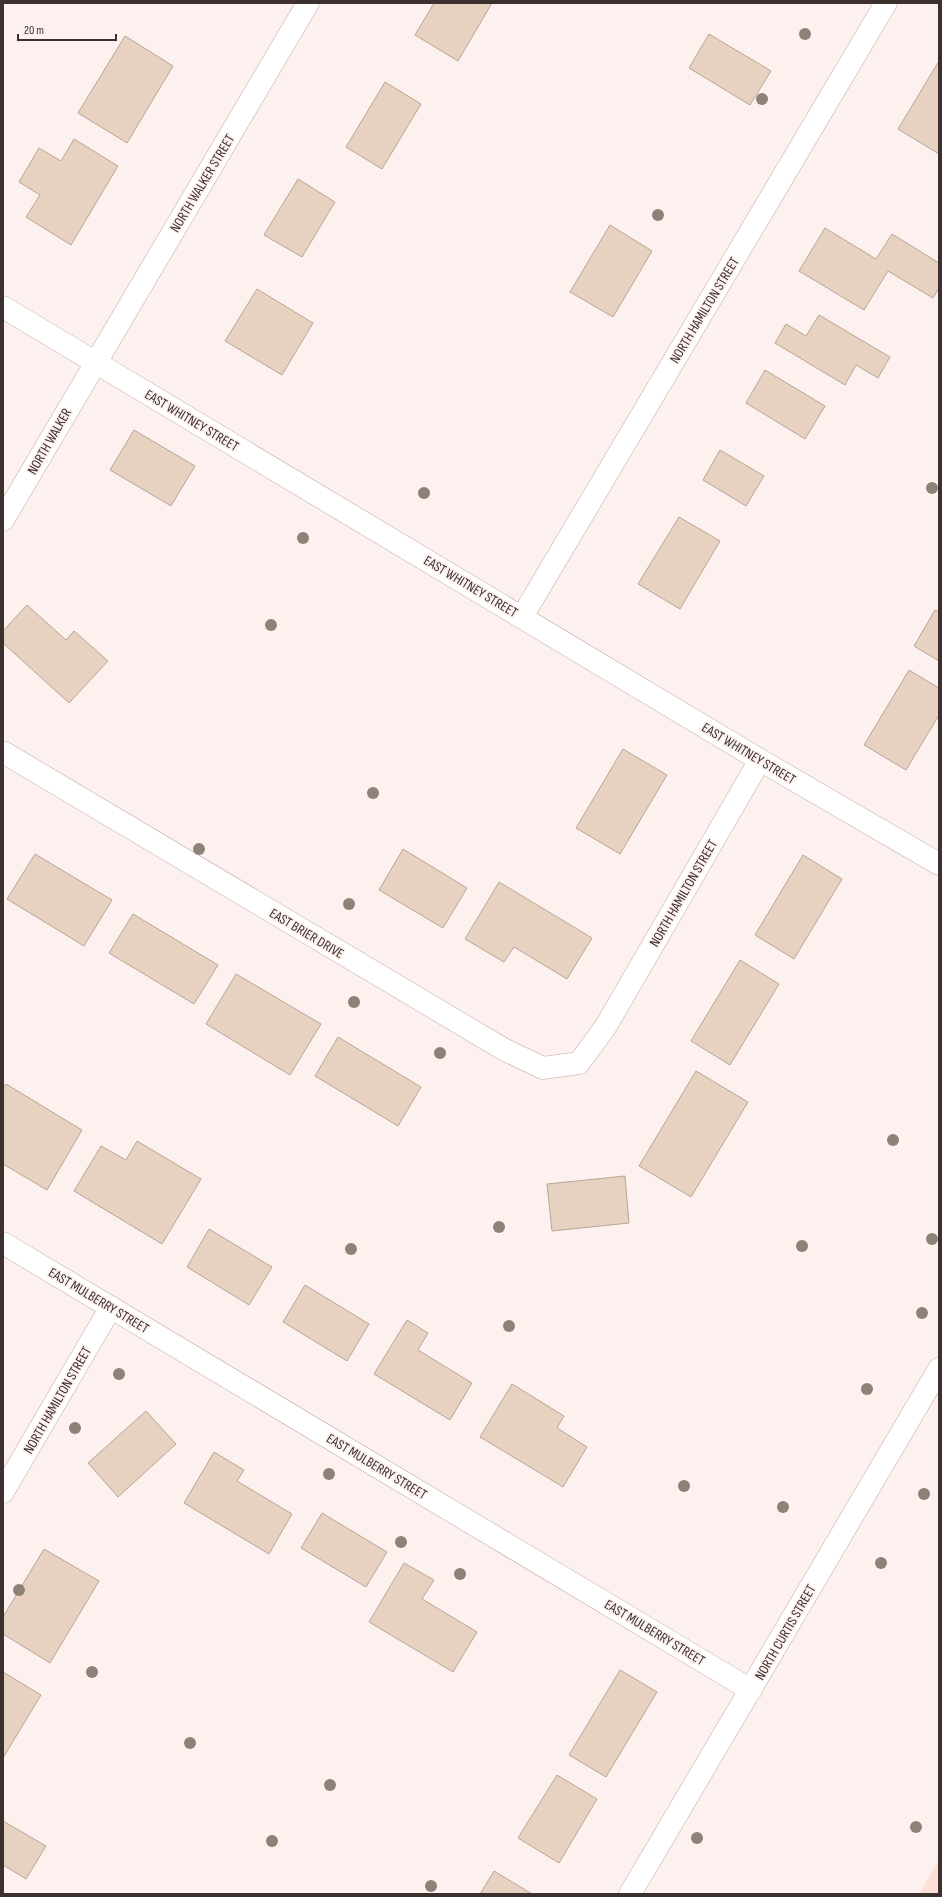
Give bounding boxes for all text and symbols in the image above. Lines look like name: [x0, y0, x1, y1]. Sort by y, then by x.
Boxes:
scale bar: [18, 16, 116, 42]
text: 20 m: [24, 23, 44, 38]
street label: NORTH WALKER STREET: [166, 131, 239, 235]
street label: NORTH HAMILTON STREET: [666, 254, 743, 366]
street label: EAST WHITNEY STREET: [142, 386, 242, 455]
street label: NORTH WALKER: [24, 405, 76, 477]
street label: EAST WHITNEY STREET: [421, 552, 521, 621]
street label: EAST WHITNEY STREET: [699, 719, 799, 788]
street label: NORTH HAMILTON STREET: [646, 836, 721, 950]
street label: EAST BRIER DRIVE: [266, 905, 347, 962]
street label: EAST MULBERRY STREET: [46, 1264, 152, 1337]
street label: NORTH HAMILTON STREET: [20, 1343, 95, 1457]
street label: EAST MULBERRY STREET: [324, 1430, 430, 1503]
street label: NORTH CURTIS STREET: [751, 1581, 820, 1683]
street label: EAST MULBERRY STREET: [602, 1596, 708, 1669]

